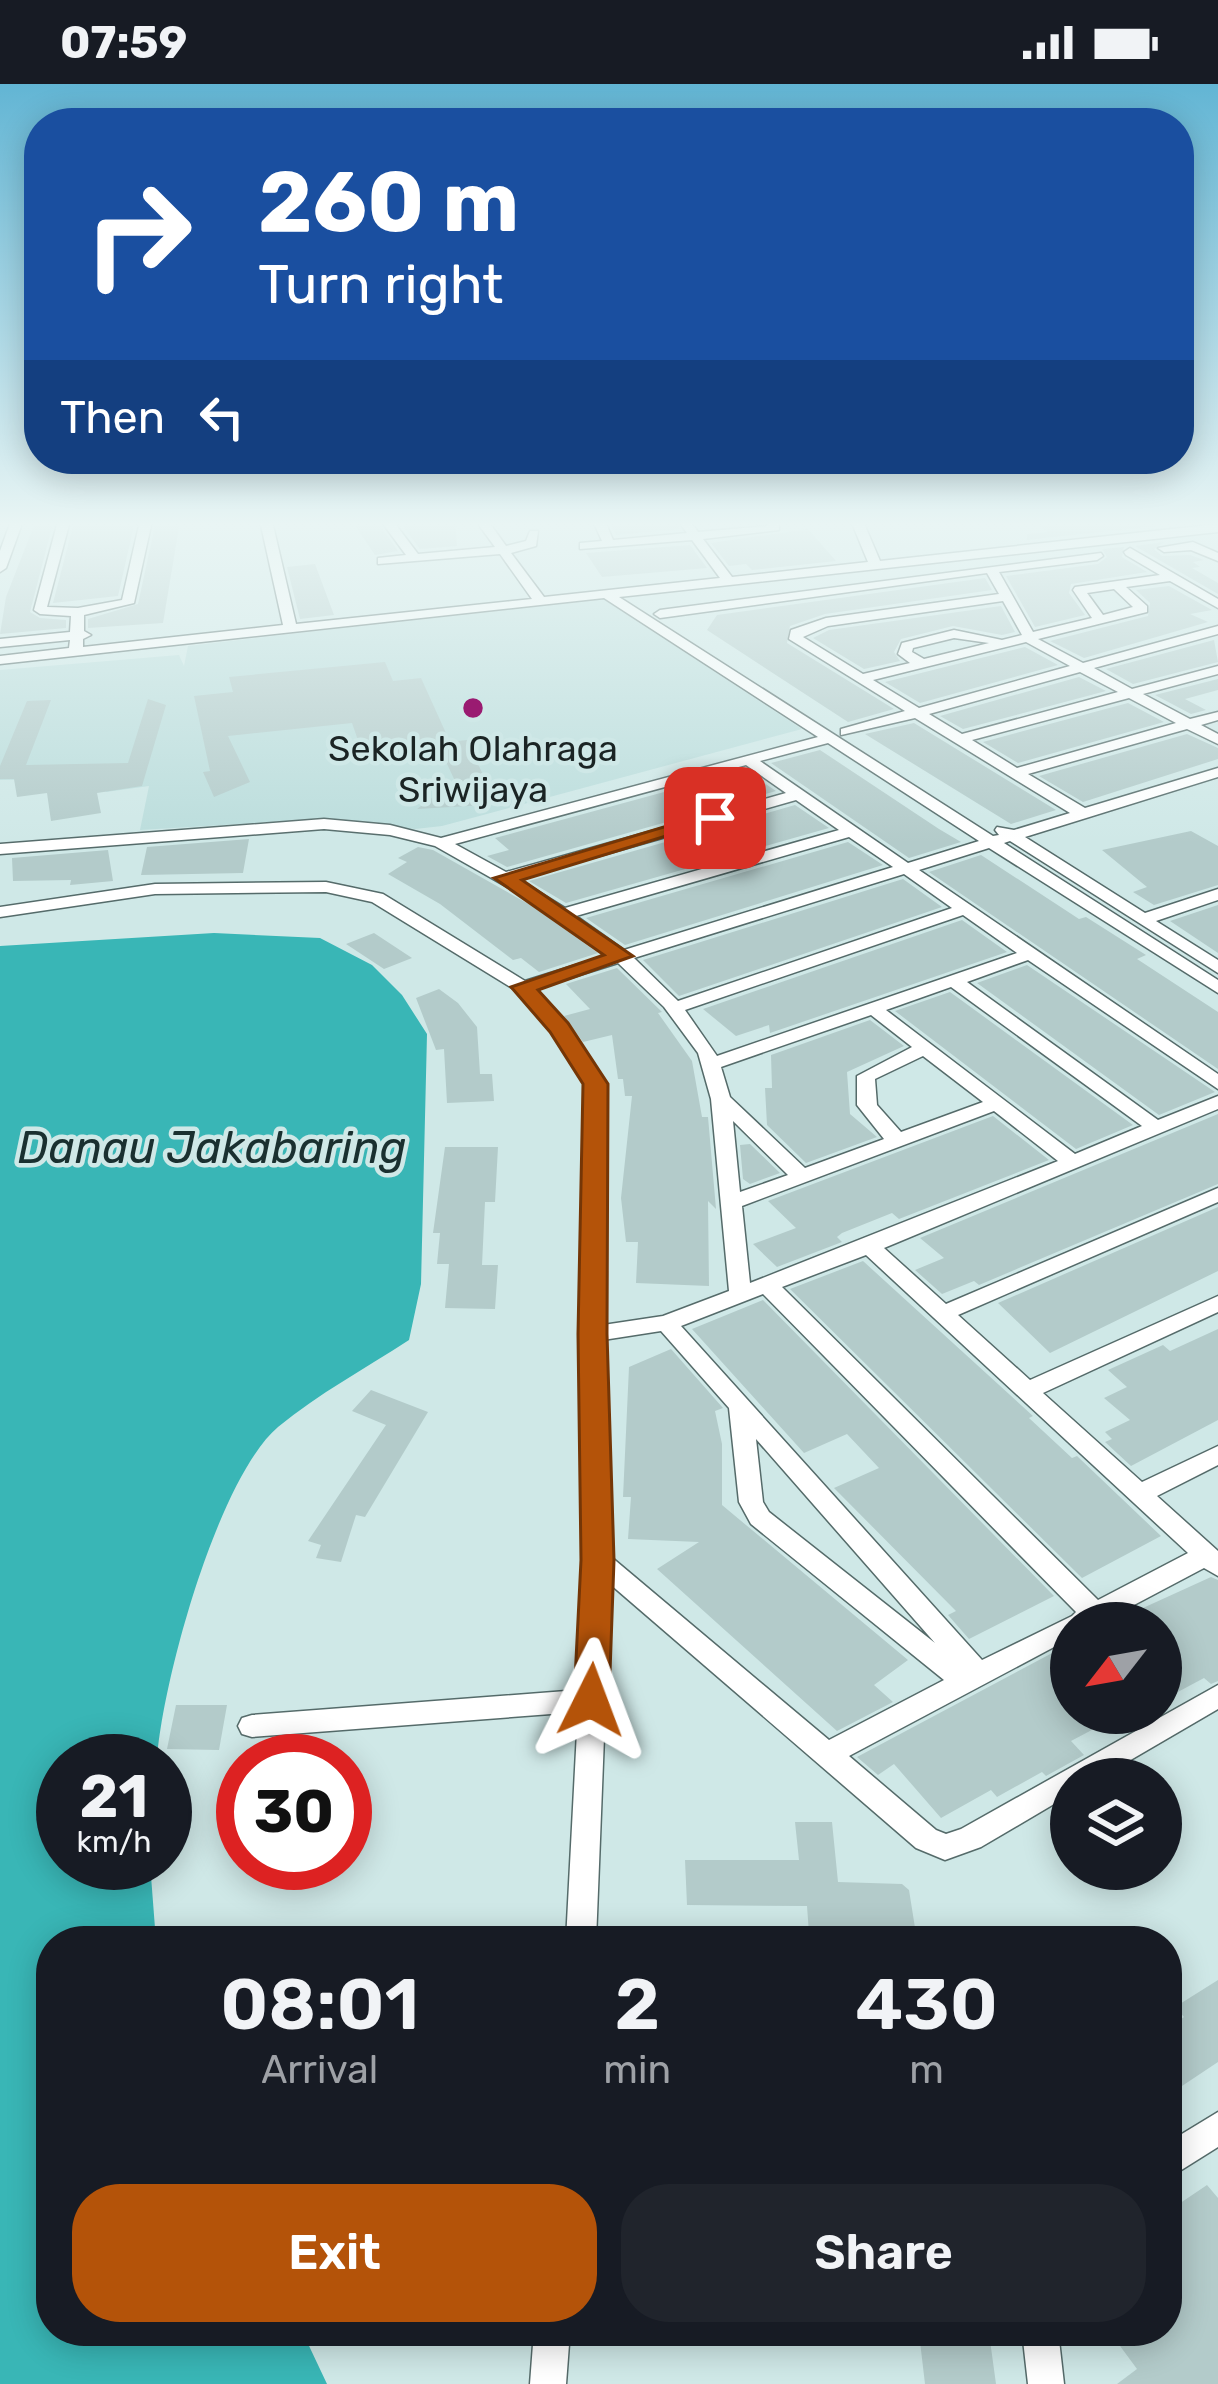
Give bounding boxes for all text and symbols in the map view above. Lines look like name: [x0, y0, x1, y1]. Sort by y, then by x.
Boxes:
text: 07:59: [60, 16, 187, 69]
text: 260 m: [258, 152, 519, 252]
icon: right: [60, 156, 216, 312]
text: Turn right: [258, 253, 503, 317]
icon: left: [189, 384, 255, 450]
text: Then: [60, 391, 165, 444]
marker: Sekolah Olahraga Sriwijaya: [460, 695, 486, 721]
place label: Sekolah Olahraga Sriwijaya: [328, 727, 618, 811]
pin: [664, 767, 766, 869]
icon: arrive: [682, 785, 748, 851]
water label: Danau Jakabaring: [18, 1121, 406, 1174]
north arrow: [1050, 1602, 1182, 1734]
map controls: [1050, 1602, 1182, 1890]
position arrow: [528, 1637, 654, 1763]
speed limit sign: 30: [216, 1734, 372, 1890]
button: layers: [1050, 1758, 1182, 1890]
text: 21: [80, 1761, 148, 1832]
text: km/h: [77, 1824, 151, 1860]
text: 08:01: [220, 1962, 419, 2047]
text: 2: [614, 1962, 660, 2047]
text: 430: [855, 1962, 998, 2047]
text: Arrival: [261, 2047, 378, 2093]
text: min: [603, 2047, 671, 2093]
text: m: [909, 2047, 944, 2093]
button: Exit: [72, 2184, 597, 2322]
button: Share: [621, 2184, 1146, 2322]

